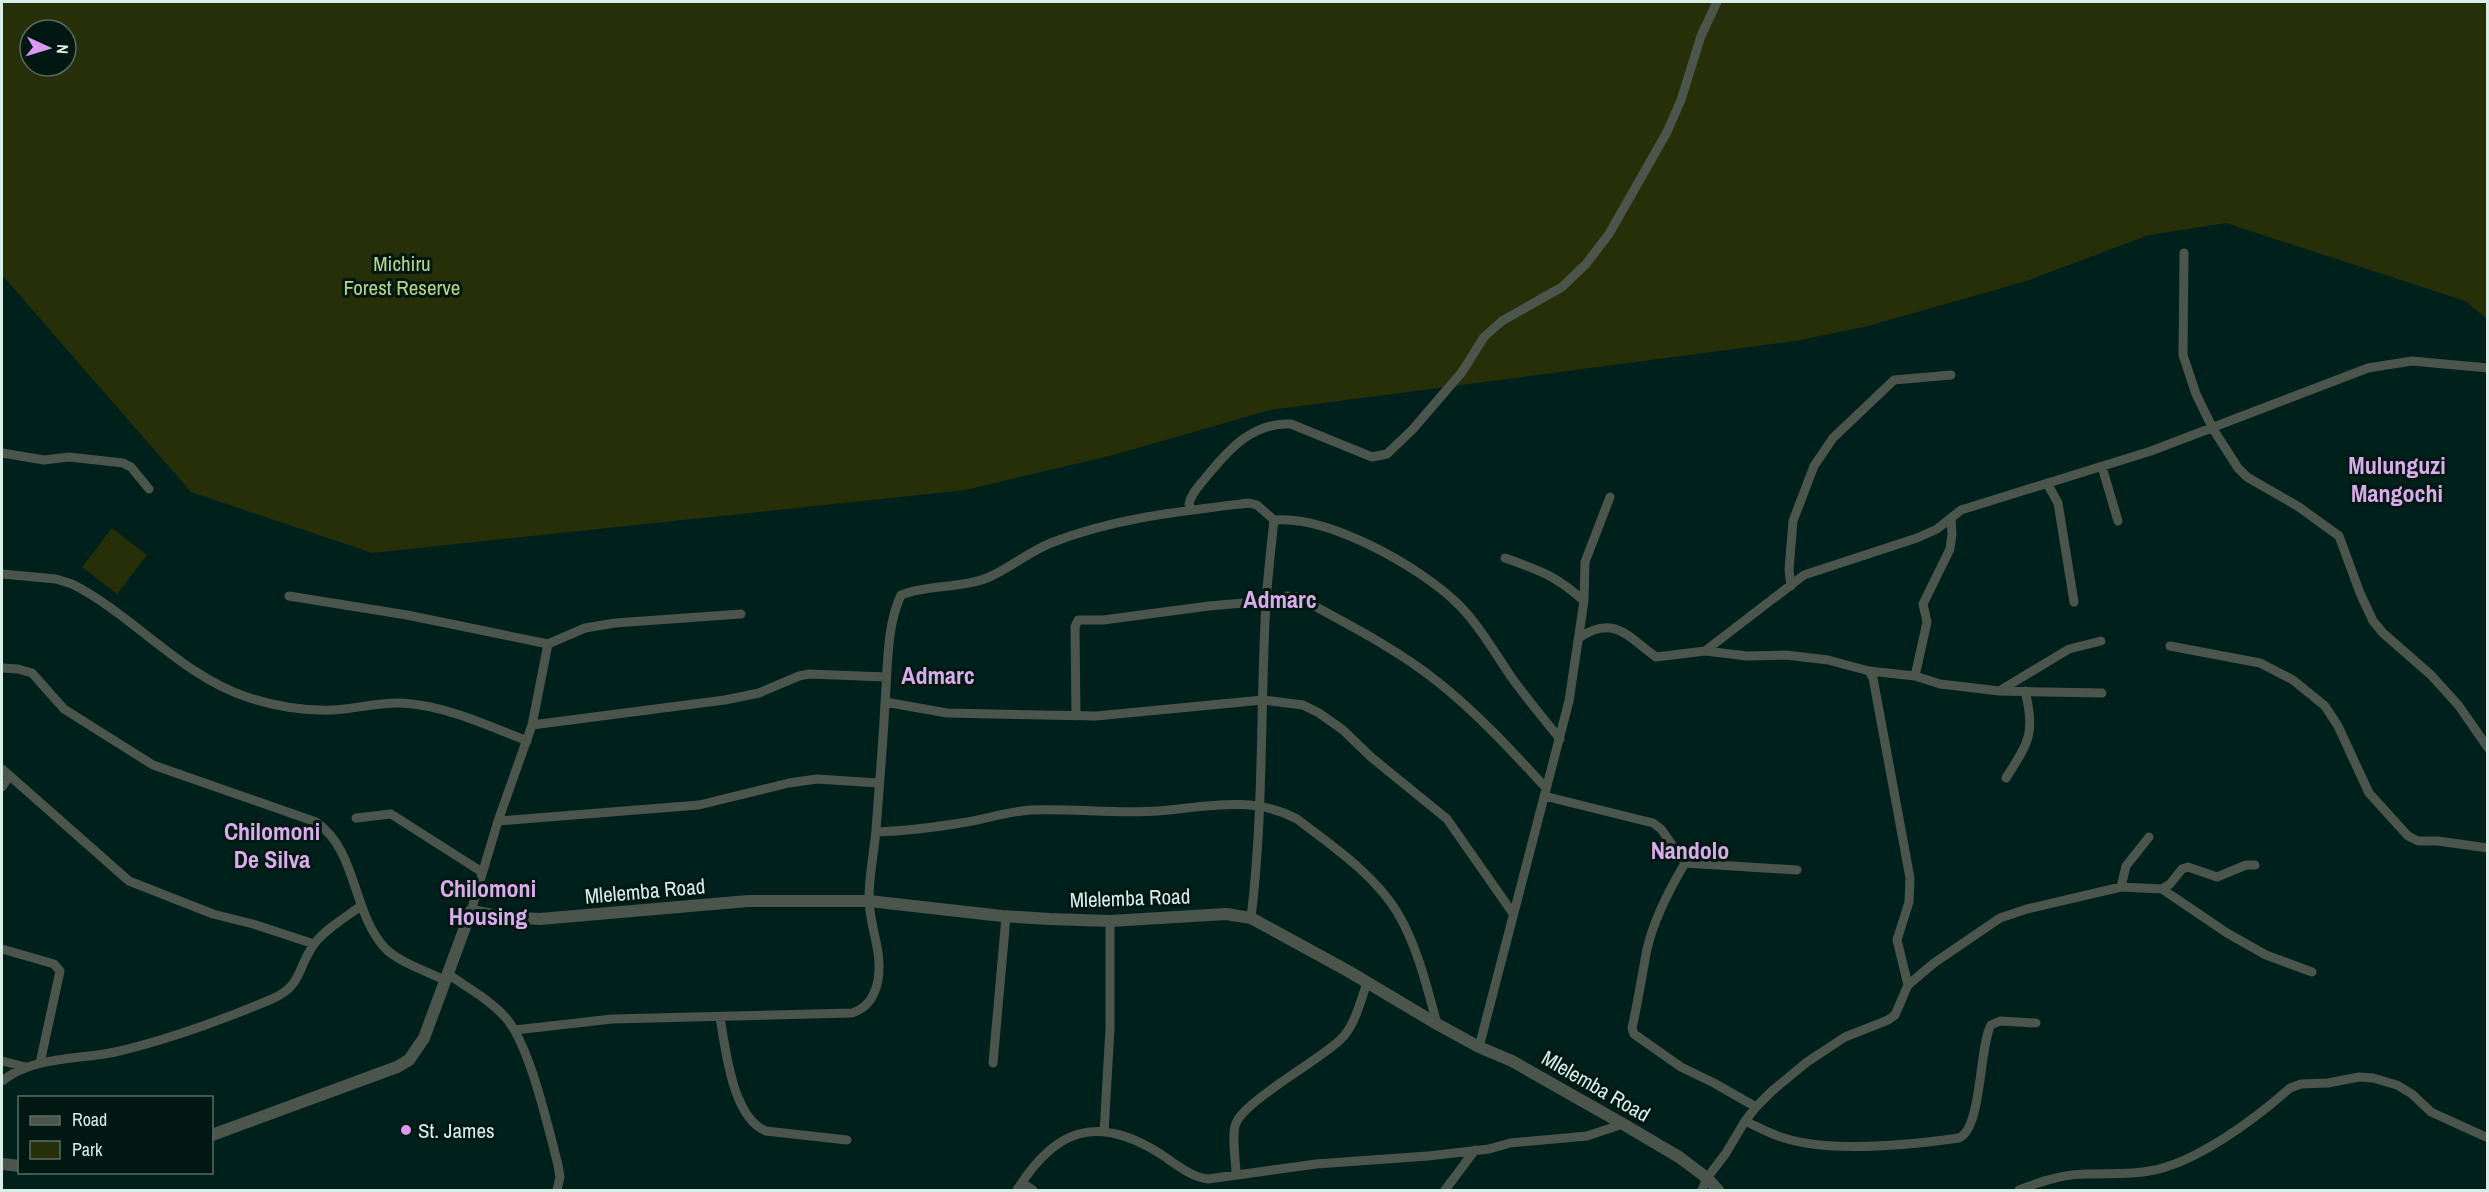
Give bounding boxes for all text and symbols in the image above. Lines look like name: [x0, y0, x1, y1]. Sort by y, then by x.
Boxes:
north arrow: [18, 18, 78, 78]
text: N: [52, 44, 74, 55]
park label: Michiru Forest Reserve: [344, 249, 460, 302]
district label: Mulunguzi Mangochi: [2348, 449, 2446, 509]
district label: Admarc: [1243, 583, 1317, 615]
district label: Admarc: [901, 659, 975, 691]
district label: Chilomoni De Silva: [224, 815, 320, 875]
district label: Nandolo: [1651, 834, 1729, 866]
street label: Mlelemba Road: [584, 871, 706, 911]
district label: Chilomoni Housing: [440, 872, 536, 932]
street label: Mlelemba Road: [1069, 881, 1191, 915]
street label: Mlelemba Road: [1537, 1043, 1655, 1129]
legend: [18, 1096, 213, 1174]
text: Road: [72, 1107, 107, 1132]
place label: St. James: [418, 1116, 495, 1145]
marker: St. James: [399, 1123, 413, 1137]
text: Park: [72, 1137, 103, 1162]

